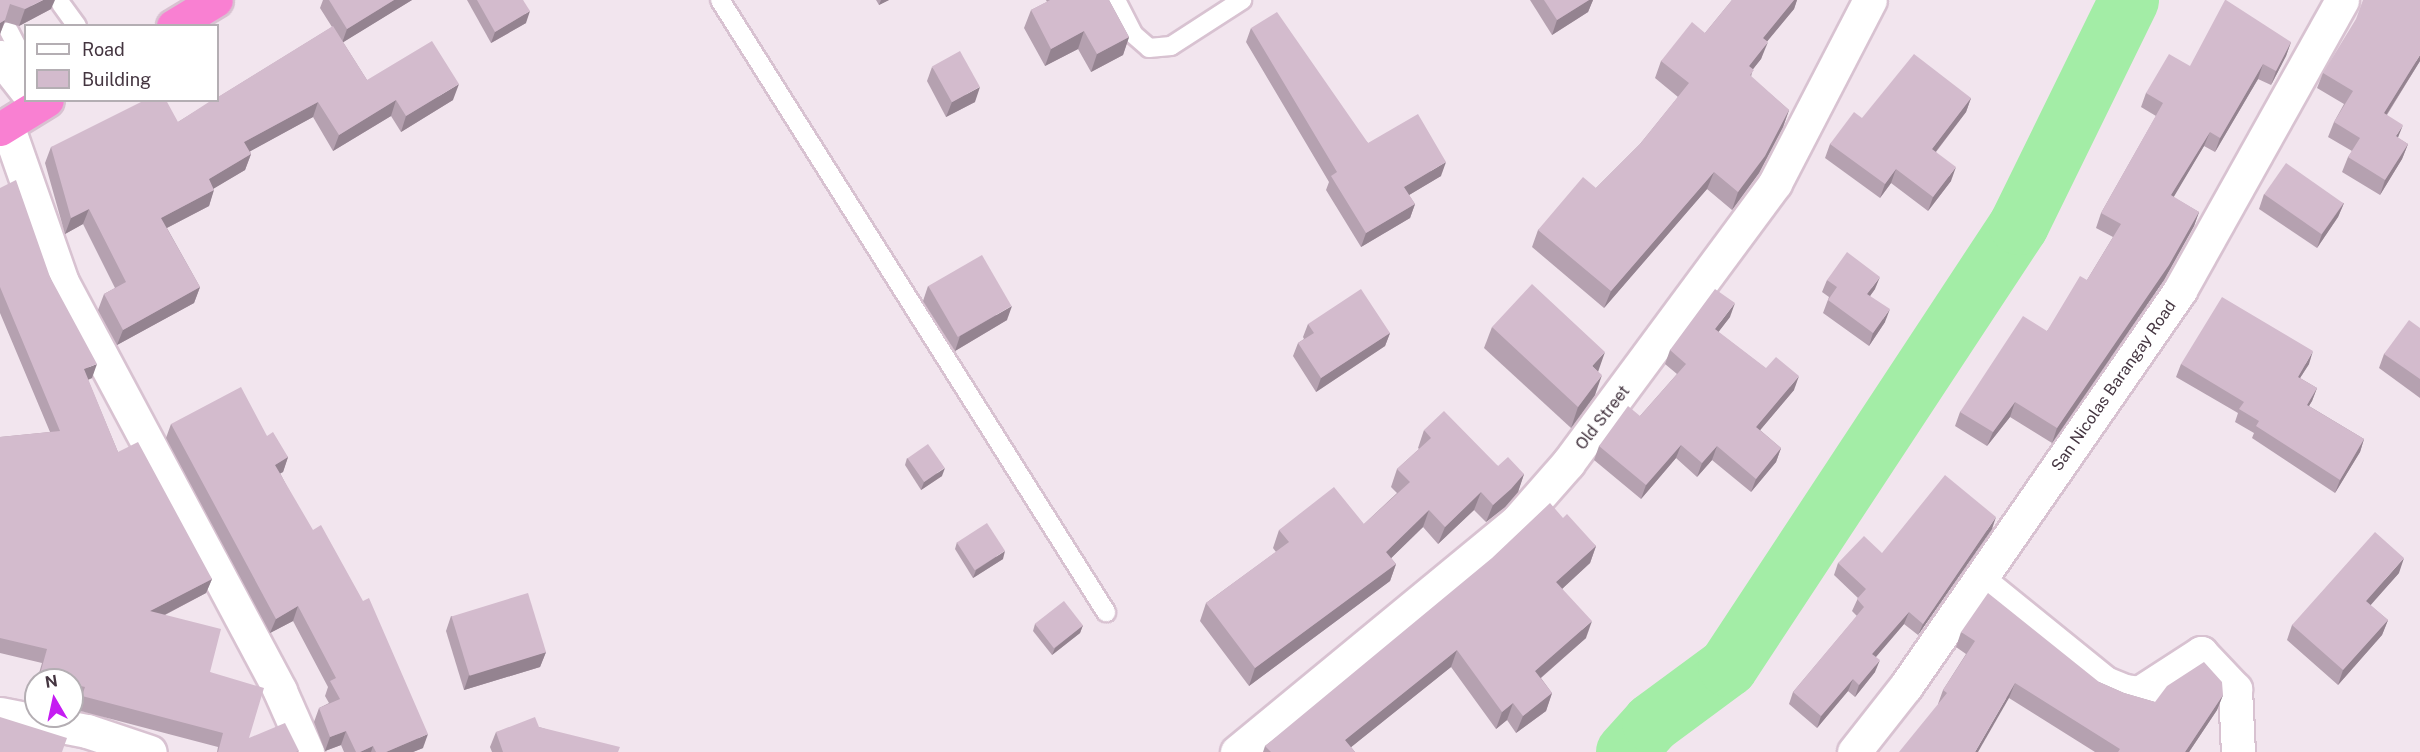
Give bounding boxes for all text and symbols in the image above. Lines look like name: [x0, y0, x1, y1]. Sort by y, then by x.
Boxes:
legend: [24, 24, 219, 102]
text: Road: [82, 39, 125, 60]
text: Building: [82, 69, 151, 90]
street label: San Nicolas Barangay Road: [2048, 297, 2180, 475]
street label: Old Street: [1572, 382, 1634, 454]
north arrow: [24, 668, 84, 728]
text: N: [44, 671, 59, 692]

